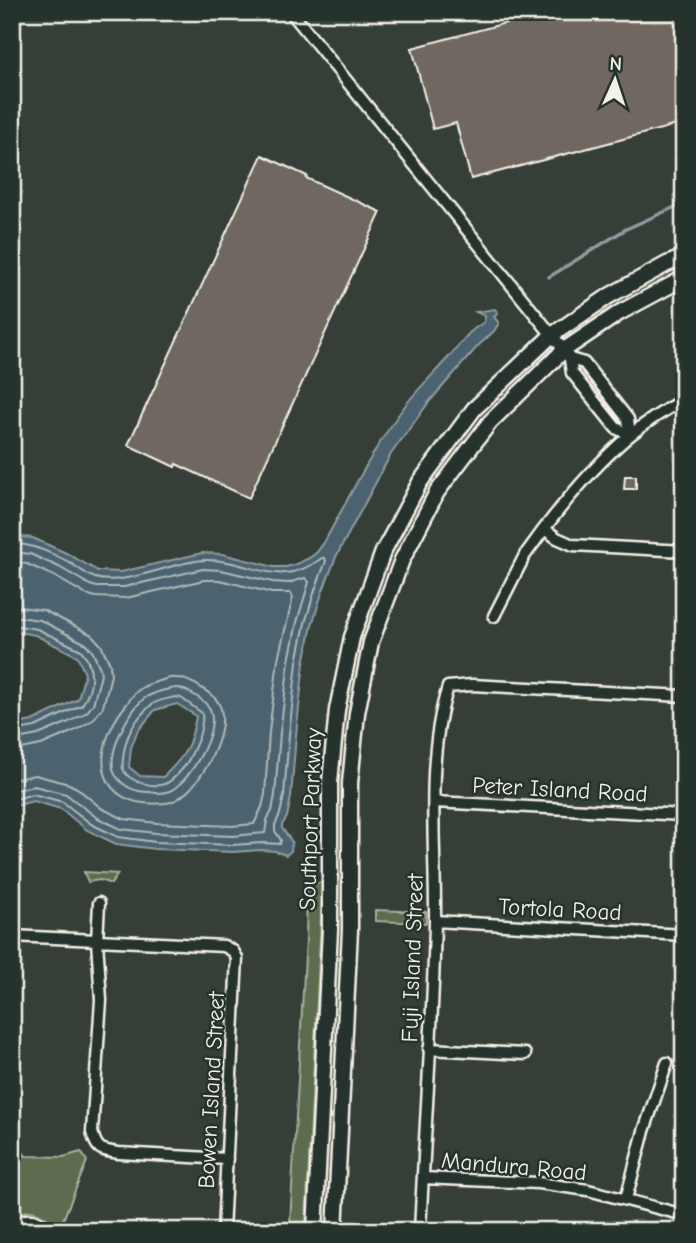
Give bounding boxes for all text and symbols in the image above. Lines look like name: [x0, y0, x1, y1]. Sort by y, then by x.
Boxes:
north arrow: [580, 46, 650, 116]
text: N: [609, 53, 623, 75]
street label: Southport Parkway: [294, 726, 327, 911]
street label: Peter Island Road: [472, 771, 648, 808]
street label: Fuji Island Street: [396, 872, 429, 1043]
street label: Tortola Road: [498, 893, 622, 926]
street label: Bowen Island Street: [193, 989, 230, 1189]
street label: Mandura Road: [440, 1147, 588, 1186]

